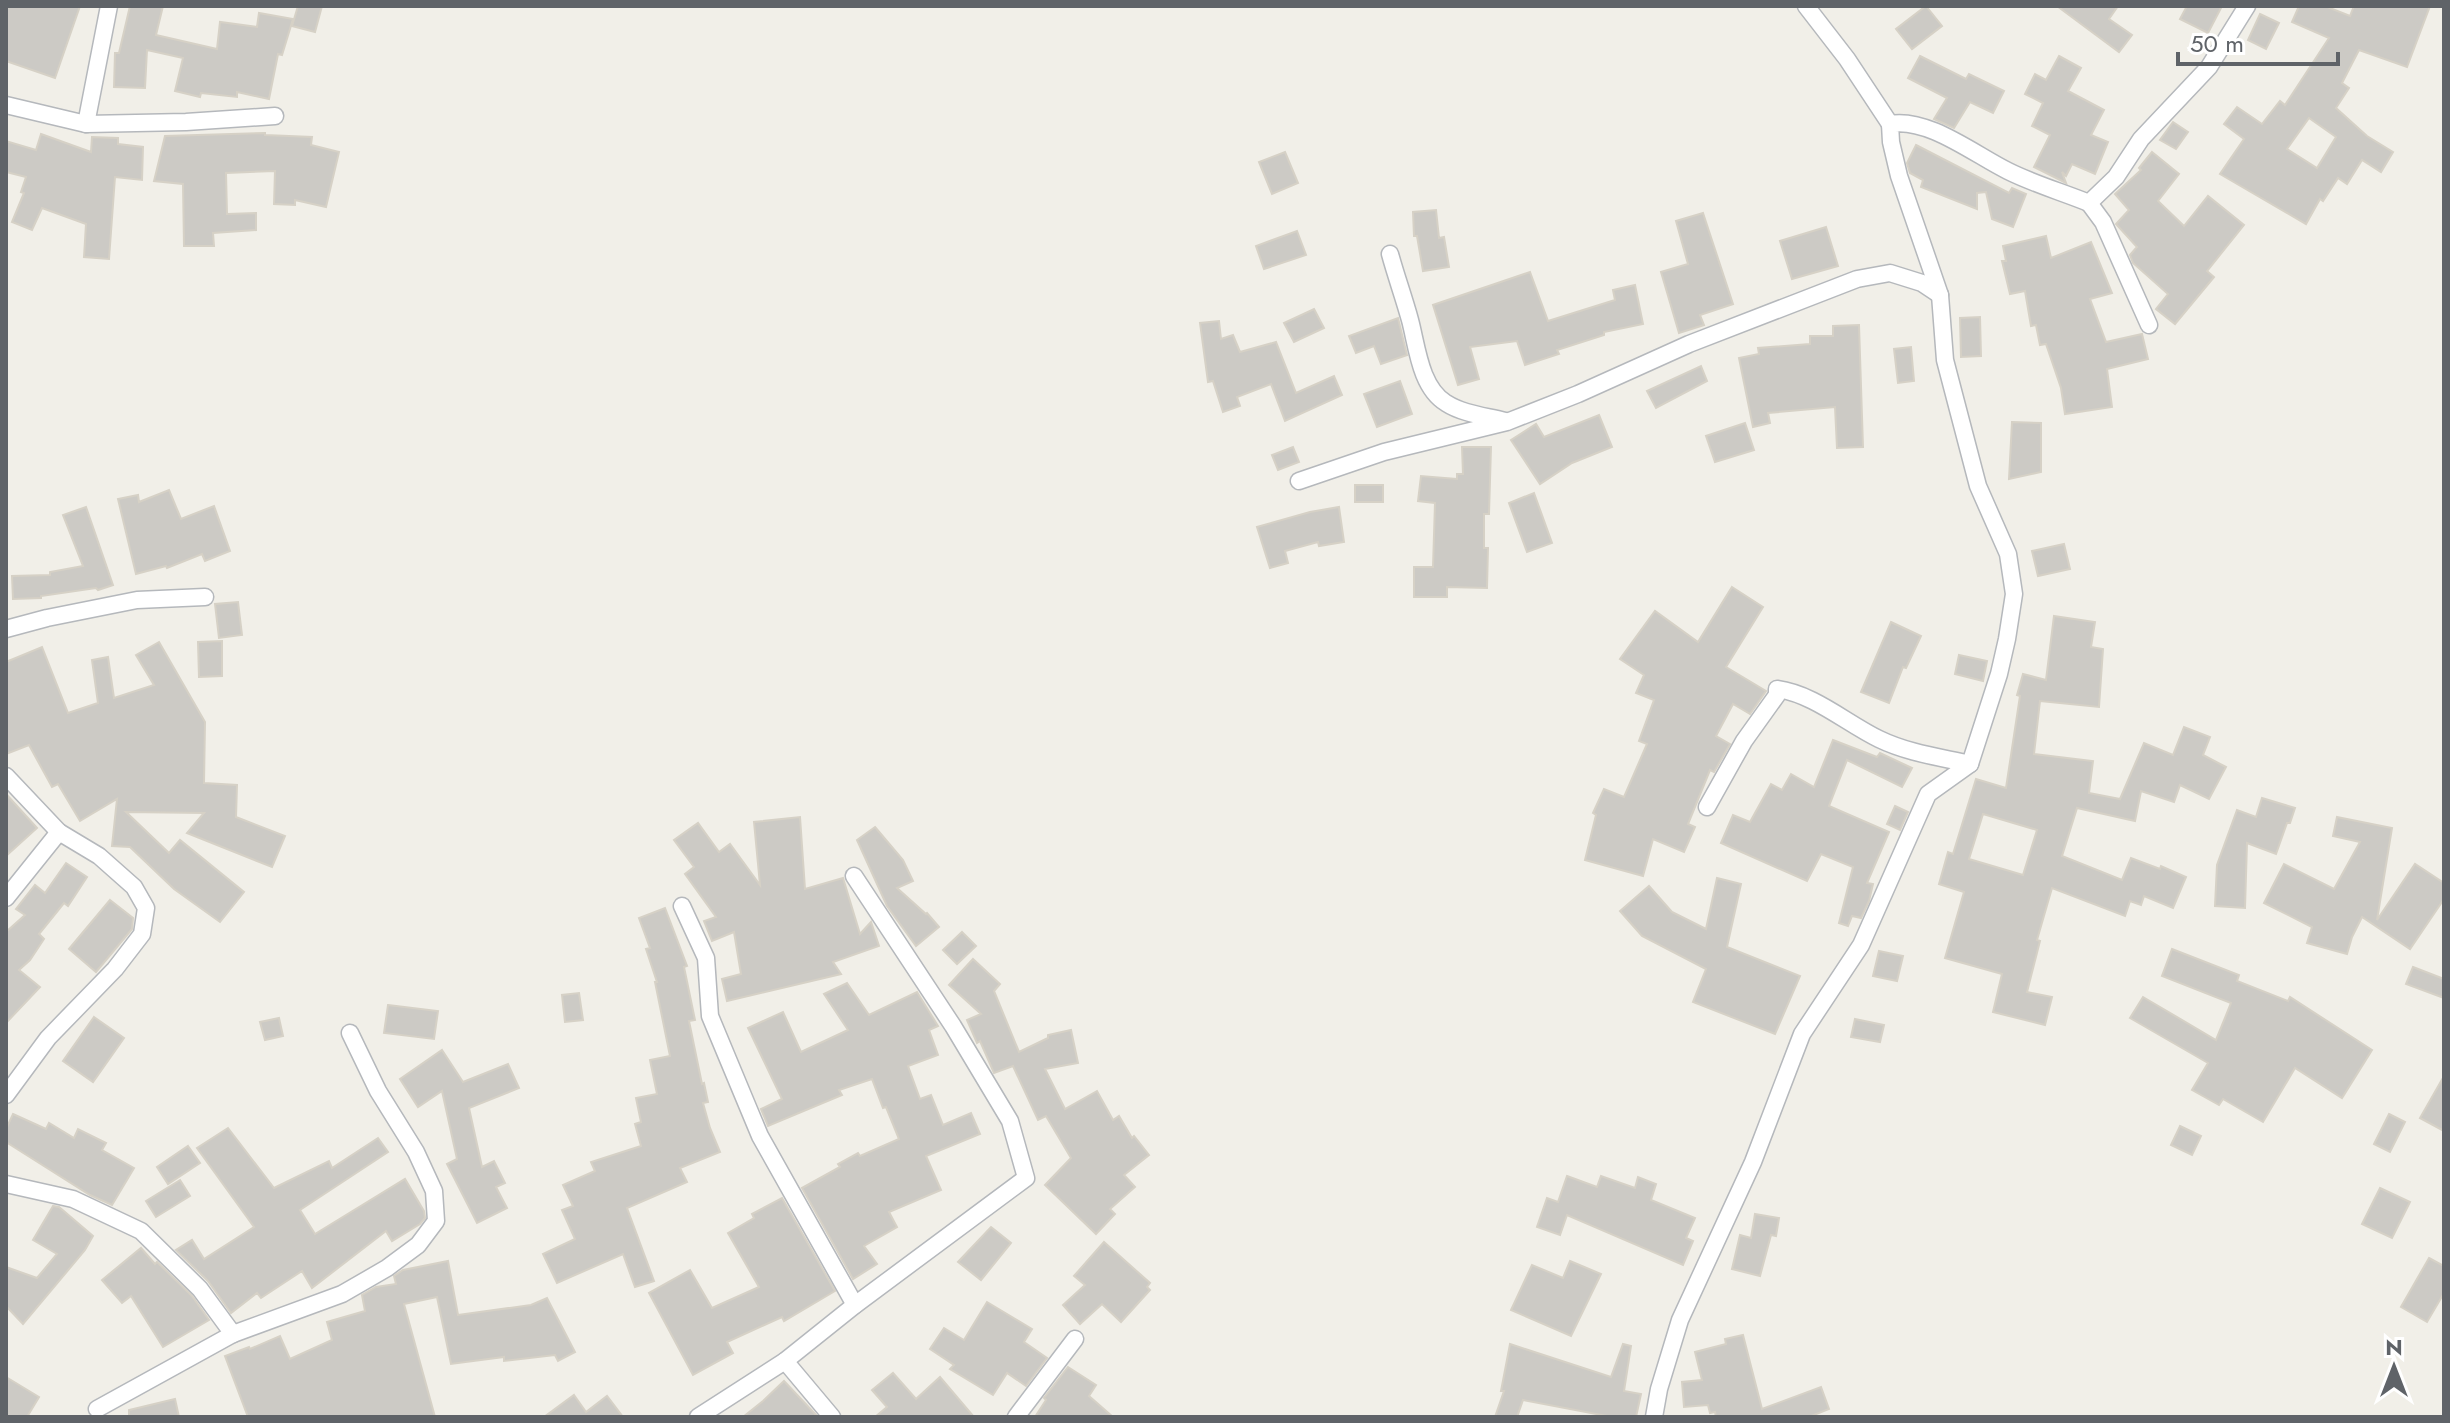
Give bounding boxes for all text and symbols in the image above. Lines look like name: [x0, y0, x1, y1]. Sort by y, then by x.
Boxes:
scale bar: [2178, 16, 2338, 66]
text: 50 m: [2190, 26, 2244, 61]
north arrow: [2354, 1327, 2434, 1407]
text: N: [2385, 1331, 2403, 1363]

